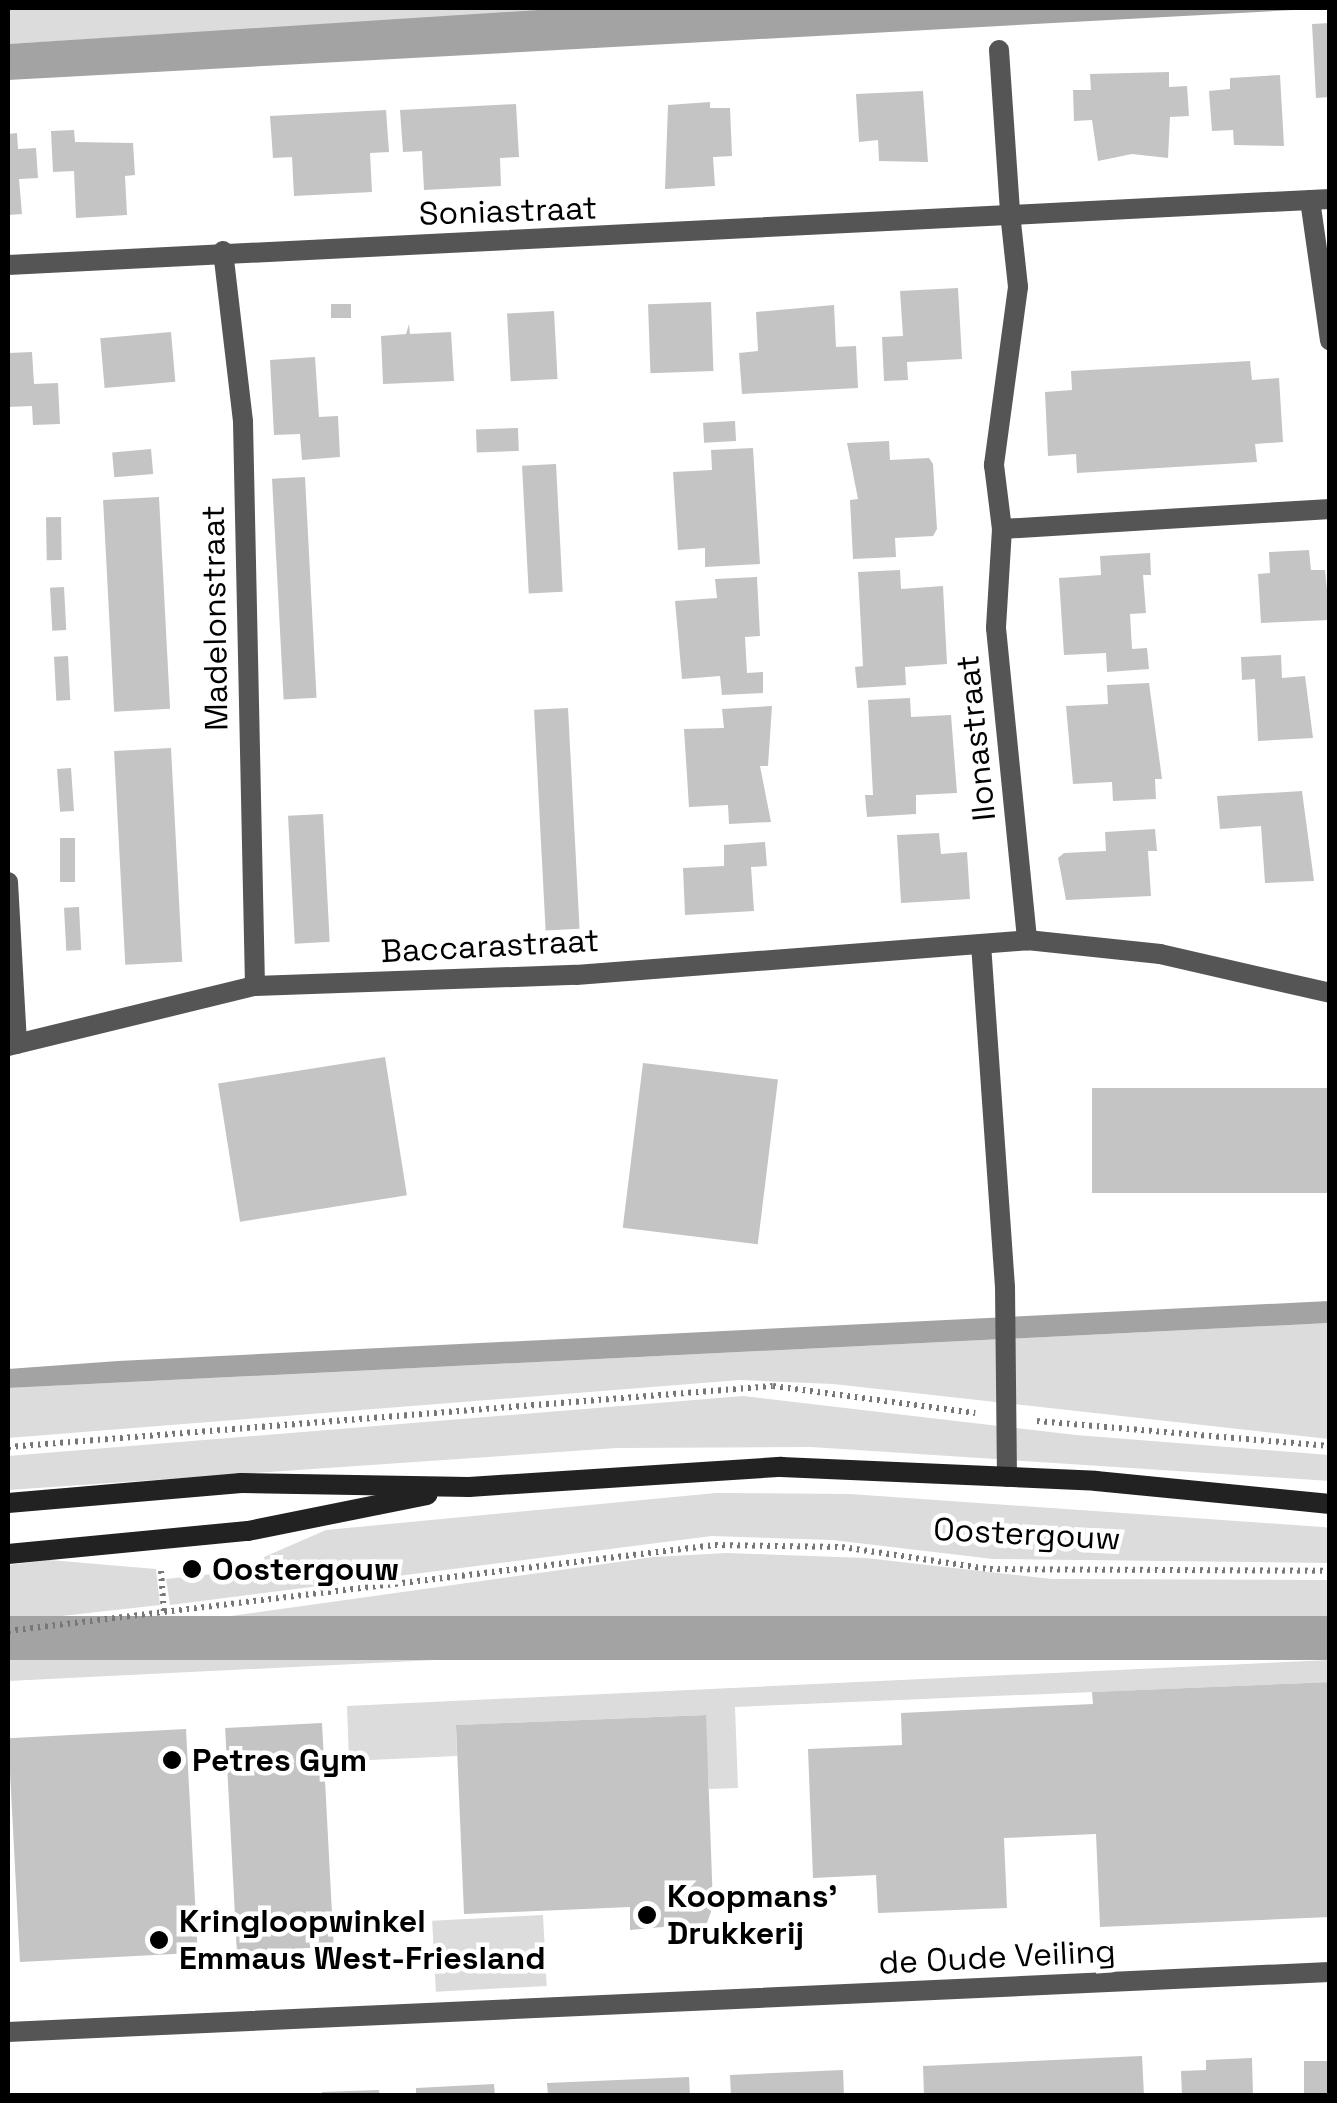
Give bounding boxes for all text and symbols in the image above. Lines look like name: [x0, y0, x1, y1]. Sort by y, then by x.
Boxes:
street label: Soniastraat: [418, 189, 598, 233]
street label: Madelonstraat: [194, 505, 236, 731]
street label: Ilonastraat: [948, 653, 1004, 823]
street label: Baccarastraat: [380, 921, 600, 971]
street label: Oostergouw: [932, 1510, 1122, 1558]
place label: Oostergouw: [212, 1550, 399, 1588]
marker: Oostergouw: [181, 1558, 203, 1580]
place label: Petres Gym: [192, 1741, 367, 1779]
marker: Petres Gym: [161, 1749, 183, 1771]
place label: Koopmans' Drukkerij: [667, 1878, 837, 1953]
place label: Kringloopwinkel Emmaus West-Friesland: [179, 1903, 546, 1978]
marker: Koopmans' Drukkerij: [636, 1904, 658, 1926]
marker: Kringloopwinkel Emmaus West-Friesland: [148, 1929, 170, 1951]
street label: de Oude Veiling: [877, 1932, 1117, 1982]

